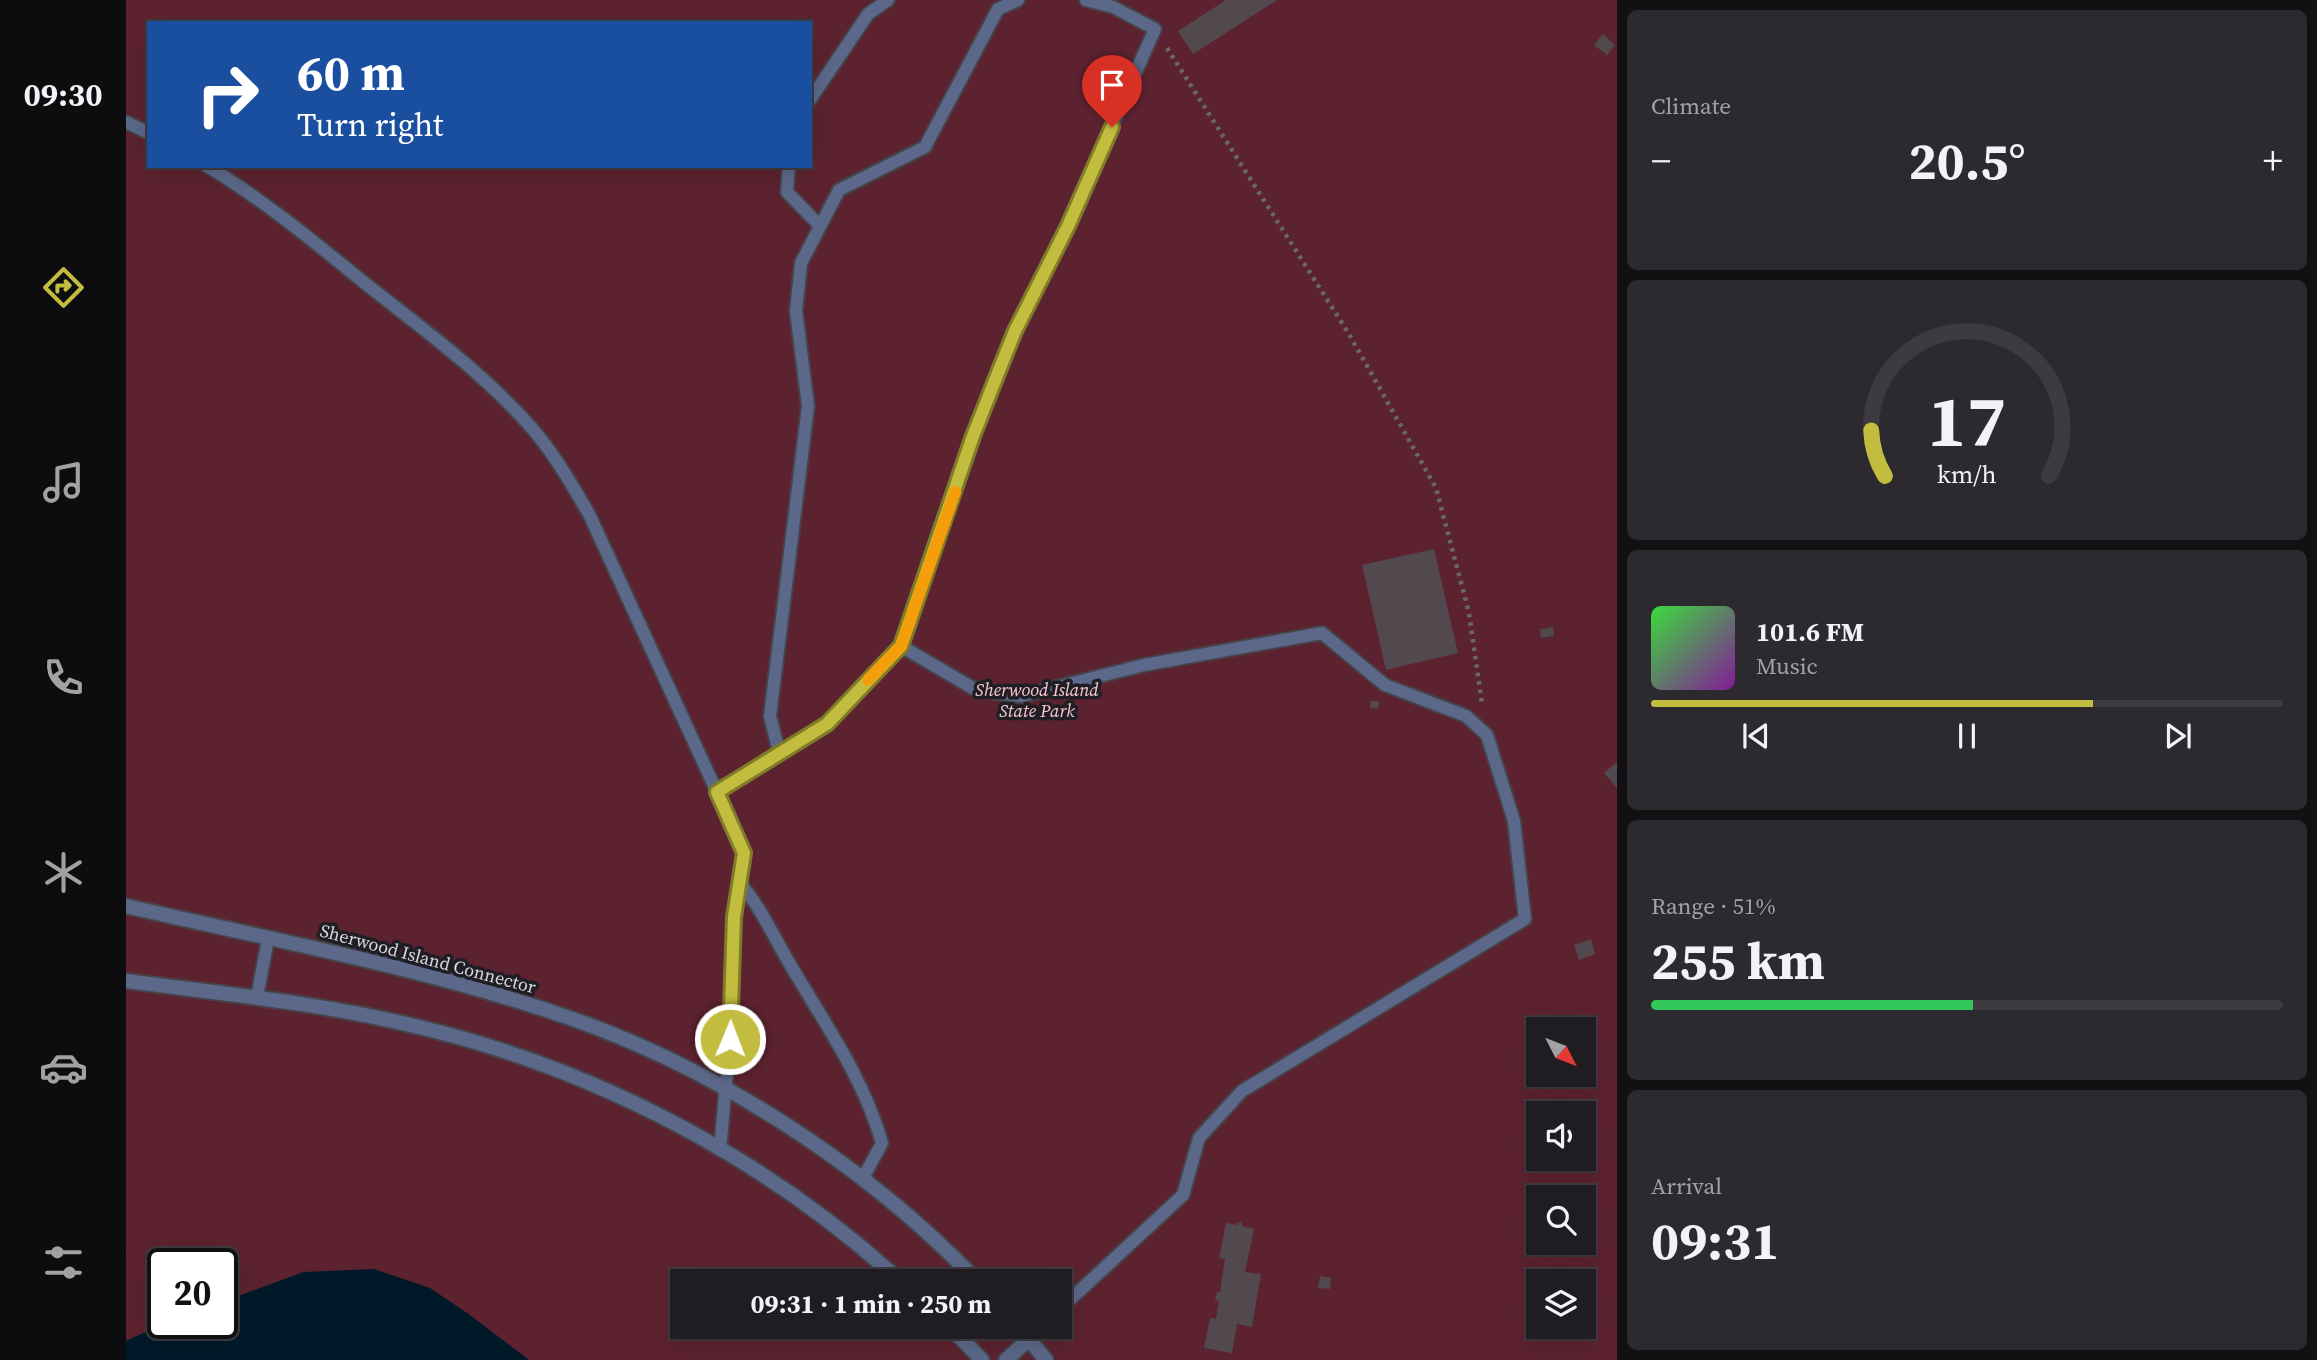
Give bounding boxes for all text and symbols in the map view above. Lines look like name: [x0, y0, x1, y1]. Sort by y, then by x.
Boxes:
text: 60 m: [297, 39, 405, 106]
icon: right: [182, 49, 273, 140]
pin: [1082, 55, 1142, 127]
icon: arrive: [1093, 66, 1131, 104]
text: 09:30: [24, 73, 102, 117]
text: Climate: [1651, 90, 1731, 122]
text: Turn right: [297, 103, 443, 147]
text: 20.5°: [1908, 125, 2026, 196]
text: −: [1651, 135, 1671, 187]
text: +: [2263, 135, 2283, 187]
icon: directions: [39, 263, 88, 312]
text: 17: [1928, 371, 2006, 470]
text: km/h: [1937, 457, 1997, 491]
icon: music: [39, 458, 88, 507]
text: 101.6 FM: [1756, 614, 1864, 650]
text: Music: [1756, 650, 1818, 682]
icon: phone: [39, 653, 88, 702]
park label: Sherwood Island State Park: [975, 677, 1099, 723]
icon: previous: [1737, 717, 1775, 755]
icon: pause: [1948, 717, 1986, 755]
icon: next: [2159, 717, 2197, 755]
icon: climate: [39, 848, 88, 897]
text: Range · 51%: [1651, 890, 1776, 922]
street label: Sherwood Island Connector: [318, 918, 539, 999]
text: 255 km: [1651, 925, 1825, 996]
position arrow: [693, 1002, 767, 1076]
north arrow: [1526, 1017, 1596, 1087]
map controls: [1526, 1017, 1596, 1339]
icon: car: [39, 1043, 88, 1092]
button: sound: [1526, 1101, 1596, 1171]
text: Arrival: [1651, 1170, 1722, 1202]
button: search: [1526, 1185, 1596, 1255]
text: 09:31: [1651, 1205, 1779, 1276]
icon: filters: [39, 1238, 88, 1287]
speed limit sign: 20: [147, 1248, 238, 1339]
button: layers: [1526, 1269, 1596, 1339]
text: 09:31 · 1 min · 250 m: [751, 1286, 991, 1322]

